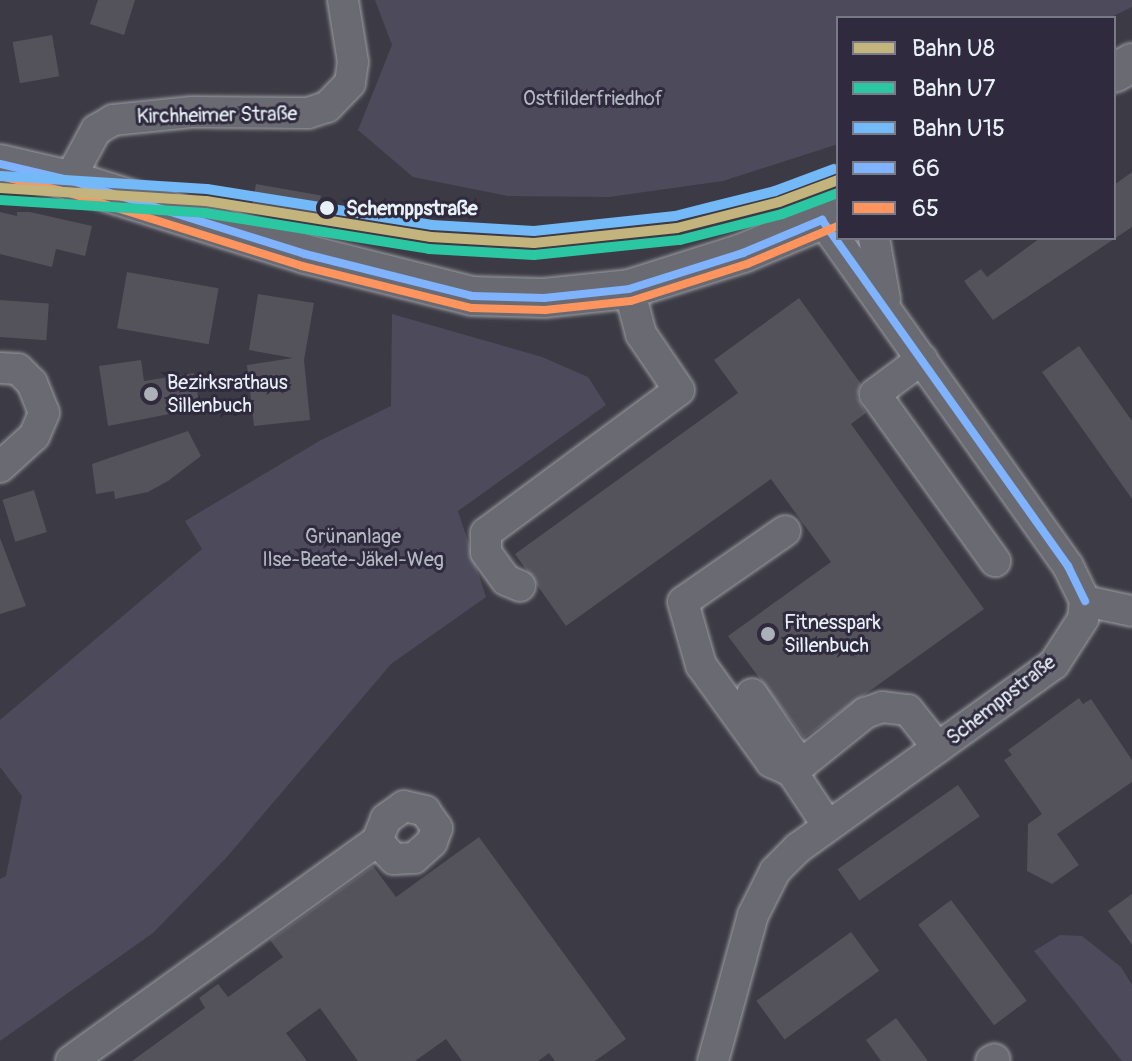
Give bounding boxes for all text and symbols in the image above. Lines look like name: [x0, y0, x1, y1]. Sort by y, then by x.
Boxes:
legend: [836, 16, 1116, 240]
text: Bahn U8: [912, 34, 995, 63]
text: Bahn U7: [912, 74, 995, 103]
park label: Ostfilderfriedhof: [523, 86, 663, 110]
street label: Kirchheimer Straße: [136, 102, 298, 128]
text: Bahn U15: [912, 114, 1005, 143]
text: 66: [912, 154, 940, 183]
text: 65: [912, 194, 939, 223]
marker: Schemppstraße: [315, 196, 339, 220]
place label: Schemppstraße: [346, 196, 478, 220]
place label: Bezirksrathaus Sillenbuch: [167, 370, 288, 417]
marker: Bezirksrathaus Sillenbuch: [142, 385, 160, 403]
park label: Grünanlage Ilse-Beate-Jäkel-Weg: [262, 524, 444, 571]
place label: Fitnesspark Sillenbuch: [784, 610, 881, 657]
marker: Fitnesspark Sillenbuch: [759, 625, 777, 643]
street label: Schemppstraße: [942, 650, 1060, 750]

